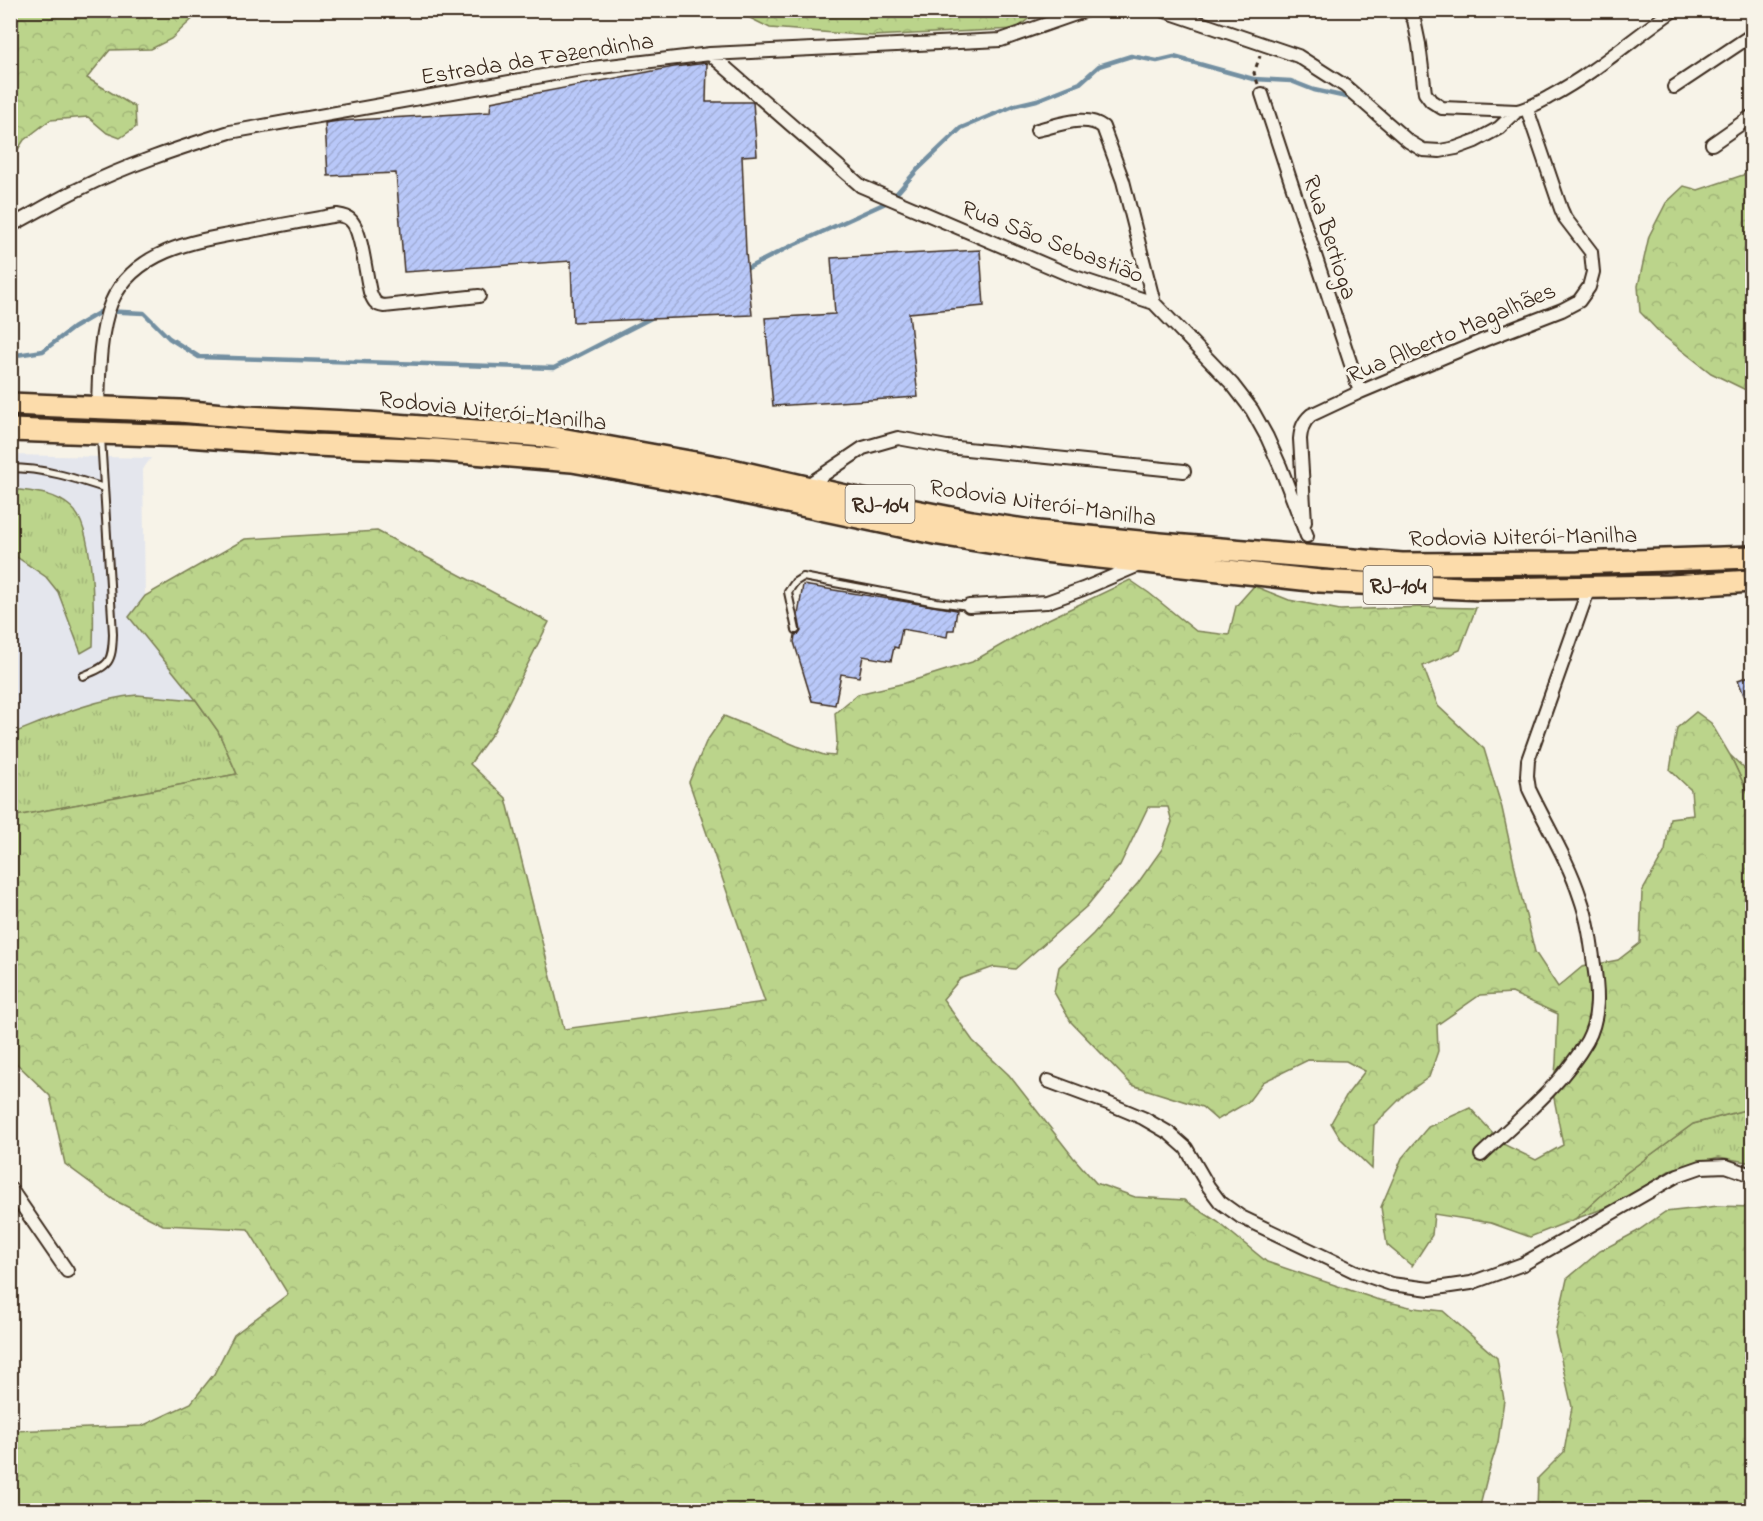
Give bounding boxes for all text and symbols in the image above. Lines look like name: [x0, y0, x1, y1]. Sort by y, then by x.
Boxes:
street label: Estrada da Fazendinha: [418, 25, 656, 96]
street label: Rua Bertioga: [1292, 171, 1365, 304]
street label: Rua São Sebastião: [956, 192, 1148, 294]
street label: Rua Alberto Magalhães: [1342, 274, 1562, 394]
street label: Rodovia Niterói-Manilha: [377, 383, 608, 442]
street label: Rodovia Niterói-Manilha: [927, 471, 1158, 538]
road number: RJ-104: [846, 485, 914, 523]
street label: Rodovia Niterói-Manilha: [1408, 519, 1638, 558]
road number: RJ-104: [1364, 566, 1432, 604]

